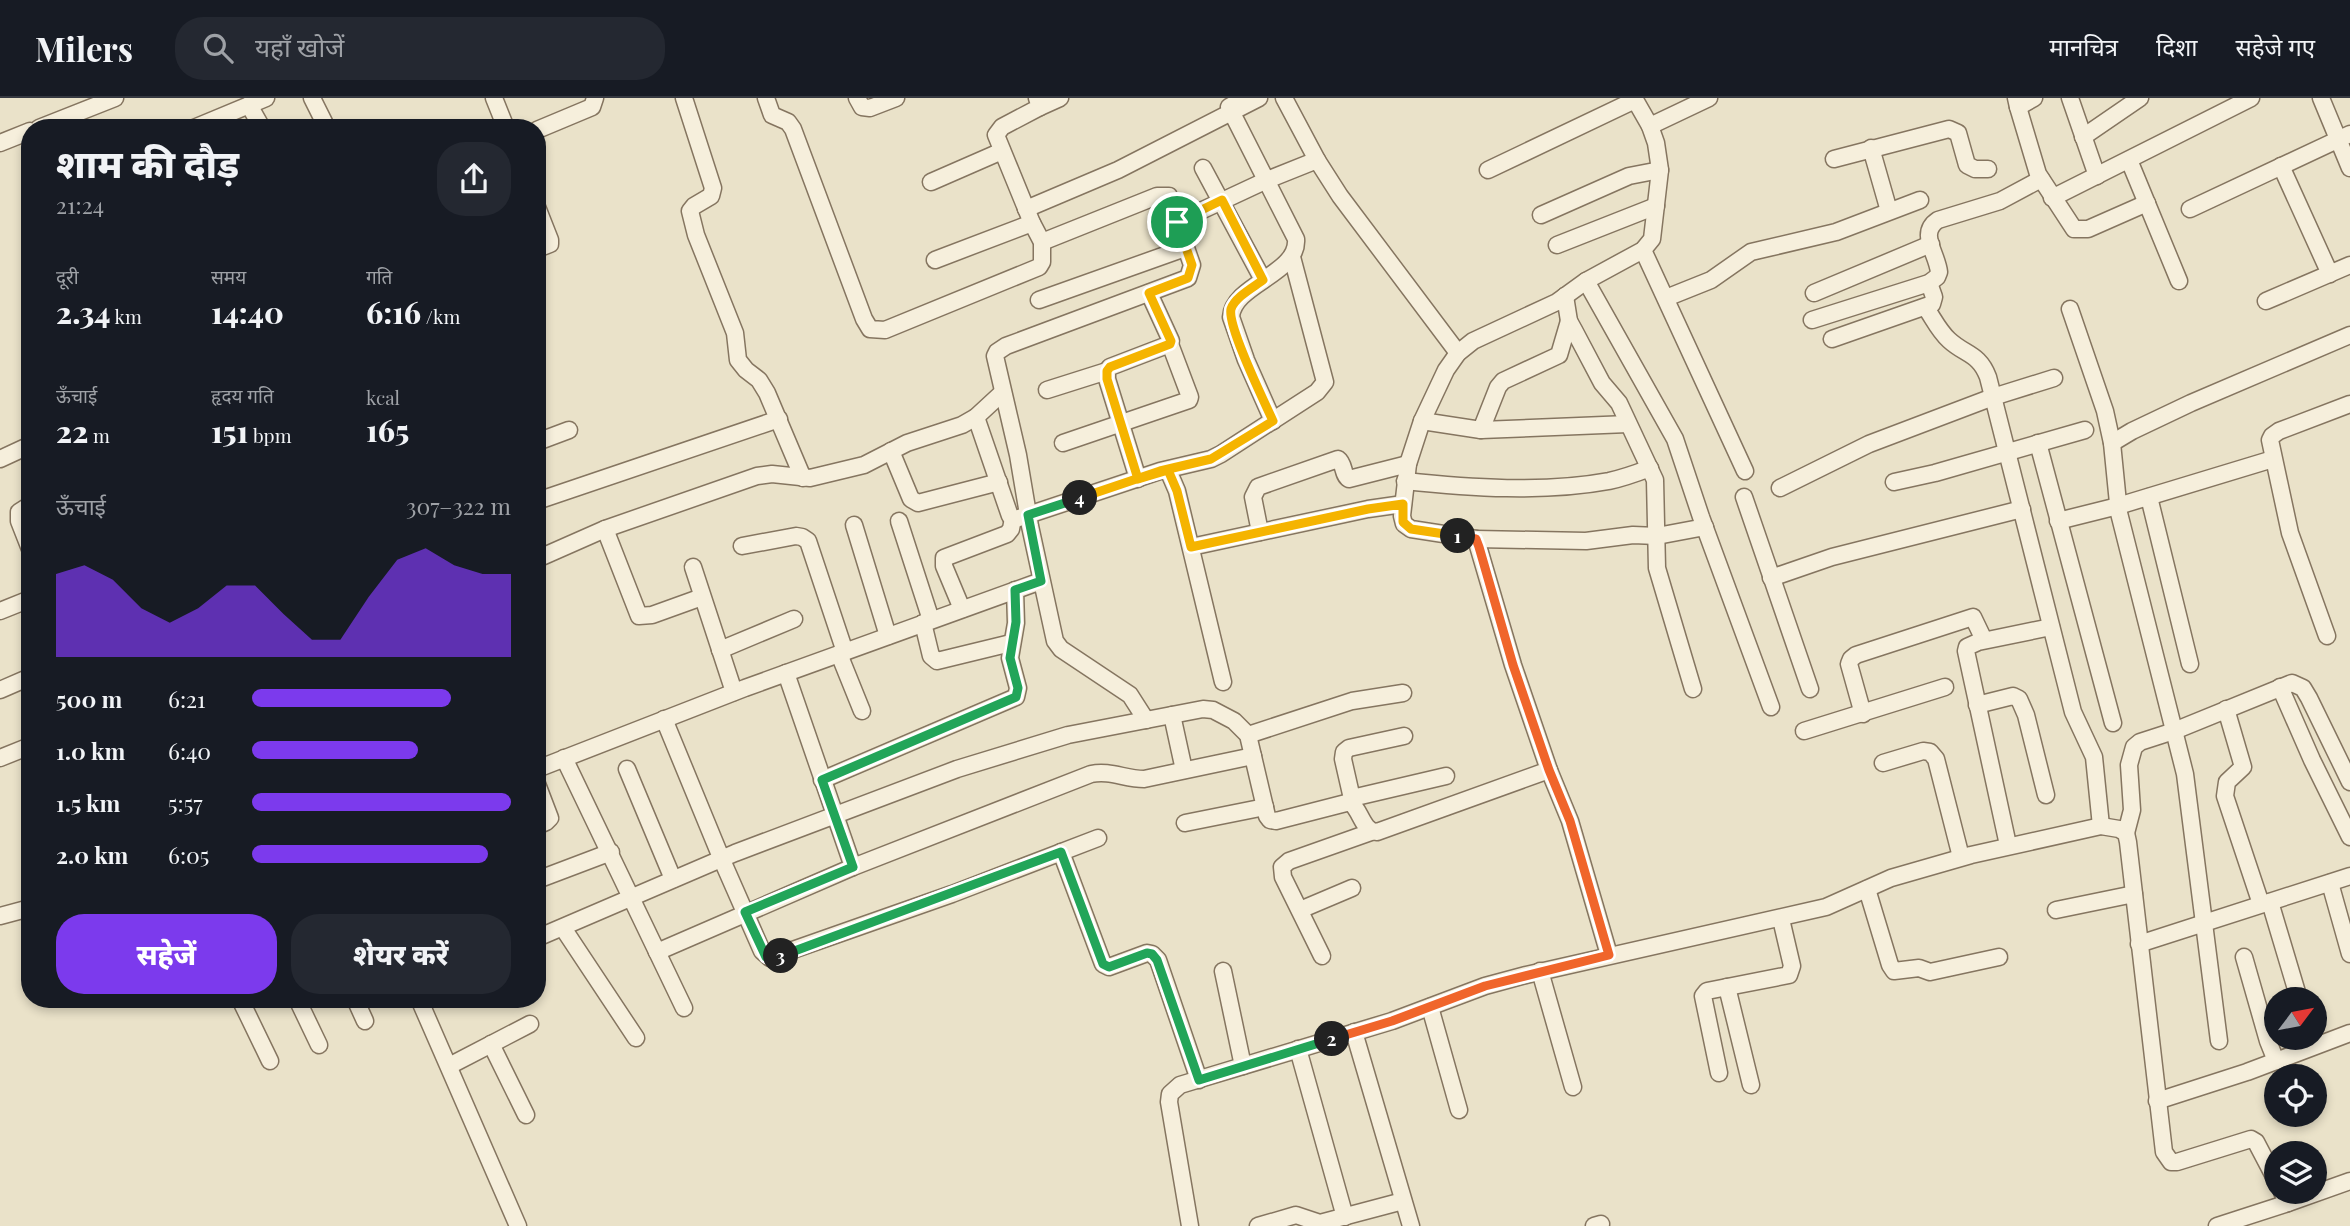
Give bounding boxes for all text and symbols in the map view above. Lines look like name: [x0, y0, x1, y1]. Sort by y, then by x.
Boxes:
search box: [175, 17, 665, 80]
text: Milers: [35, 26, 133, 70]
icon: search: [199, 29, 237, 67]
text: यहाँ खोजें: [255, 29, 344, 64]
text: मानचित्र: [2049, 30, 2118, 62]
text: दिशा: [2156, 30, 2197, 62]
text: सहेजे गए: [2235, 30, 2315, 62]
text: शाम की दौड़: [56, 137, 239, 188]
button: share: [437, 142, 511, 216]
text: 21:24: [56, 189, 104, 220]
pin: [1147, 192, 1207, 252]
icon: arrive: [1158, 203, 1196, 241]
text: दूरी: [56, 263, 79, 289]
text: समय: [211, 263, 246, 289]
text: गति: [366, 263, 392, 289]
text: 2.34: [56, 292, 110, 332]
text: 14:40: [211, 292, 284, 332]
text: 6:16: [366, 292, 421, 332]
text: km: [110, 303, 142, 329]
text: /km: [421, 303, 460, 329]
text: ऊँचाई: [56, 382, 97, 408]
text: हृदय गति: [211, 382, 274, 408]
text: kcal: [366, 384, 400, 410]
text: 165: [366, 410, 409, 450]
text: 22: [56, 411, 88, 451]
text: 151: [211, 411, 248, 451]
text: m: [88, 422, 110, 448]
text: bpm: [248, 422, 292, 448]
pin: 4: [1062, 480, 1098, 516]
text: 4: [1074, 484, 1085, 510]
text: ऊँचाई: [56, 490, 106, 521]
text: 307–322 m: [406, 490, 511, 521]
pin: 1: [1440, 518, 1476, 554]
text: 1: [1454, 522, 1461, 548]
text: 500 m: [56, 683, 122, 714]
text: 6:21: [168, 683, 206, 714]
text: 1.0 km: [56, 735, 125, 766]
text: 6:40: [168, 735, 211, 766]
text: 1.5 km: [56, 787, 120, 818]
text: 5:57: [168, 787, 203, 818]
text: 2.0 km: [56, 839, 128, 870]
text: 6:05: [168, 839, 209, 870]
button: सहेजें: [56, 914, 277, 994]
button: शेयर करें: [291, 914, 511, 994]
pin: 3: [764, 938, 798, 974]
text: 3: [776, 942, 785, 968]
north arrow: [2264, 987, 2328, 1050]
map controls: [2264, 987, 2327, 1204]
pin: 2: [1314, 1021, 1350, 1056]
text: 2: [1327, 1025, 1336, 1051]
button: locate: [2264, 1064, 2327, 1127]
button: layers: [2264, 1141, 2327, 1204]

